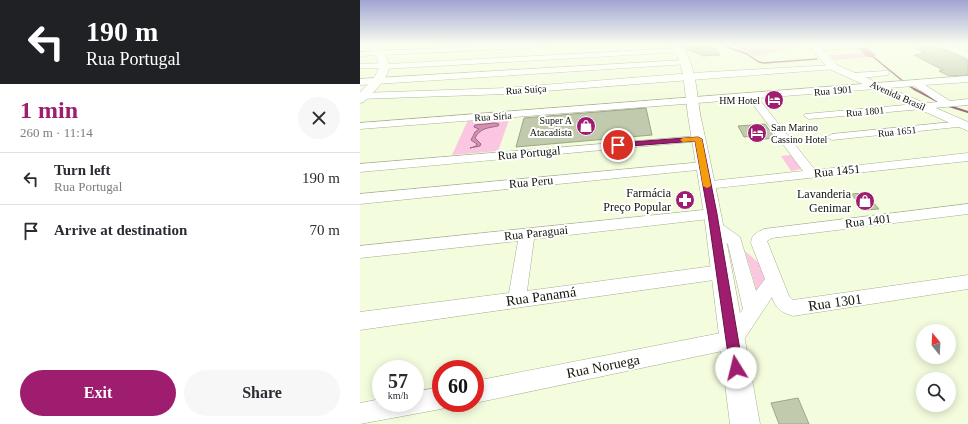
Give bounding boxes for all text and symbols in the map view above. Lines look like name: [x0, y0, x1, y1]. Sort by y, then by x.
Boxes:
icon: left: [20, 16, 72, 68]
text: 190 m: [86, 16, 158, 47]
text: Rua Portugal: [86, 49, 181, 69]
street label: Avenida Brasil: [868, 78, 927, 113]
street label: Rua Suíça: [505, 83, 547, 96]
street label: Rua 1901: [813, 83, 853, 98]
hotel icon: HM Hotel: [763, 89, 785, 111]
place label: HM Hotel: [719, 95, 760, 106]
text: 1 min: [20, 97, 78, 123]
button: close: [298, 97, 340, 139]
street label: Rua 1801: [845, 104, 885, 119]
street label: Rua Síria: [474, 110, 513, 123]
place label: Super A Atacadista: [530, 115, 573, 138]
shop icon: Super A Atacadista: [575, 115, 597, 137]
hotel icon: San Marino Cassino Hotel: [746, 122, 768, 144]
place label: San Marino Cassino Hotel: [771, 122, 828, 145]
street label: Rua 1651: [877, 124, 917, 139]
text: 260 m · 11:14: [20, 125, 93, 140]
pin: [601, 128, 635, 162]
icon: arrive: [607, 134, 629, 156]
street label: Rua Portugal: [497, 143, 562, 163]
text: Turn left: [54, 162, 111, 178]
street label: Rua 1451: [813, 162, 861, 180]
icon: left: [20, 168, 42, 190]
text: 190 m: [302, 170, 340, 186]
street label: Rua Peru: [508, 173, 554, 191]
text: Rua Portugal: [54, 179, 122, 194]
place label: Farmácia Preço Popular: [603, 186, 672, 214]
place label: Lavanderia Genimar: [797, 187, 852, 215]
pharmacy icon: Farmácia Preço Popular: [674, 189, 696, 211]
shop icon: Lavanderia Genimar: [854, 190, 876, 212]
street label: Rua 1401: [844, 211, 892, 231]
icon: arrive: [20, 220, 42, 242]
text: Arrive at destination: [54, 222, 187, 238]
text: 70 m: [310, 222, 340, 238]
street label: Rua Paraguai: [503, 223, 569, 243]
street label: Rua Panamá: [505, 284, 578, 309]
street label: Rua 1301: [807, 291, 863, 314]
north arrow: [916, 324, 956, 364]
map controls: [916, 324, 956, 412]
position arrow: [715, 347, 757, 389]
street label: Rua Noruega: [565, 352, 642, 381]
speed limit sign: 60: [432, 360, 484, 412]
button: Exit: [20, 370, 176, 416]
button: Share: [184, 370, 340, 416]
text: 57: [388, 370, 408, 392]
button: search: [916, 372, 956, 412]
text: km/h: [388, 390, 408, 401]

